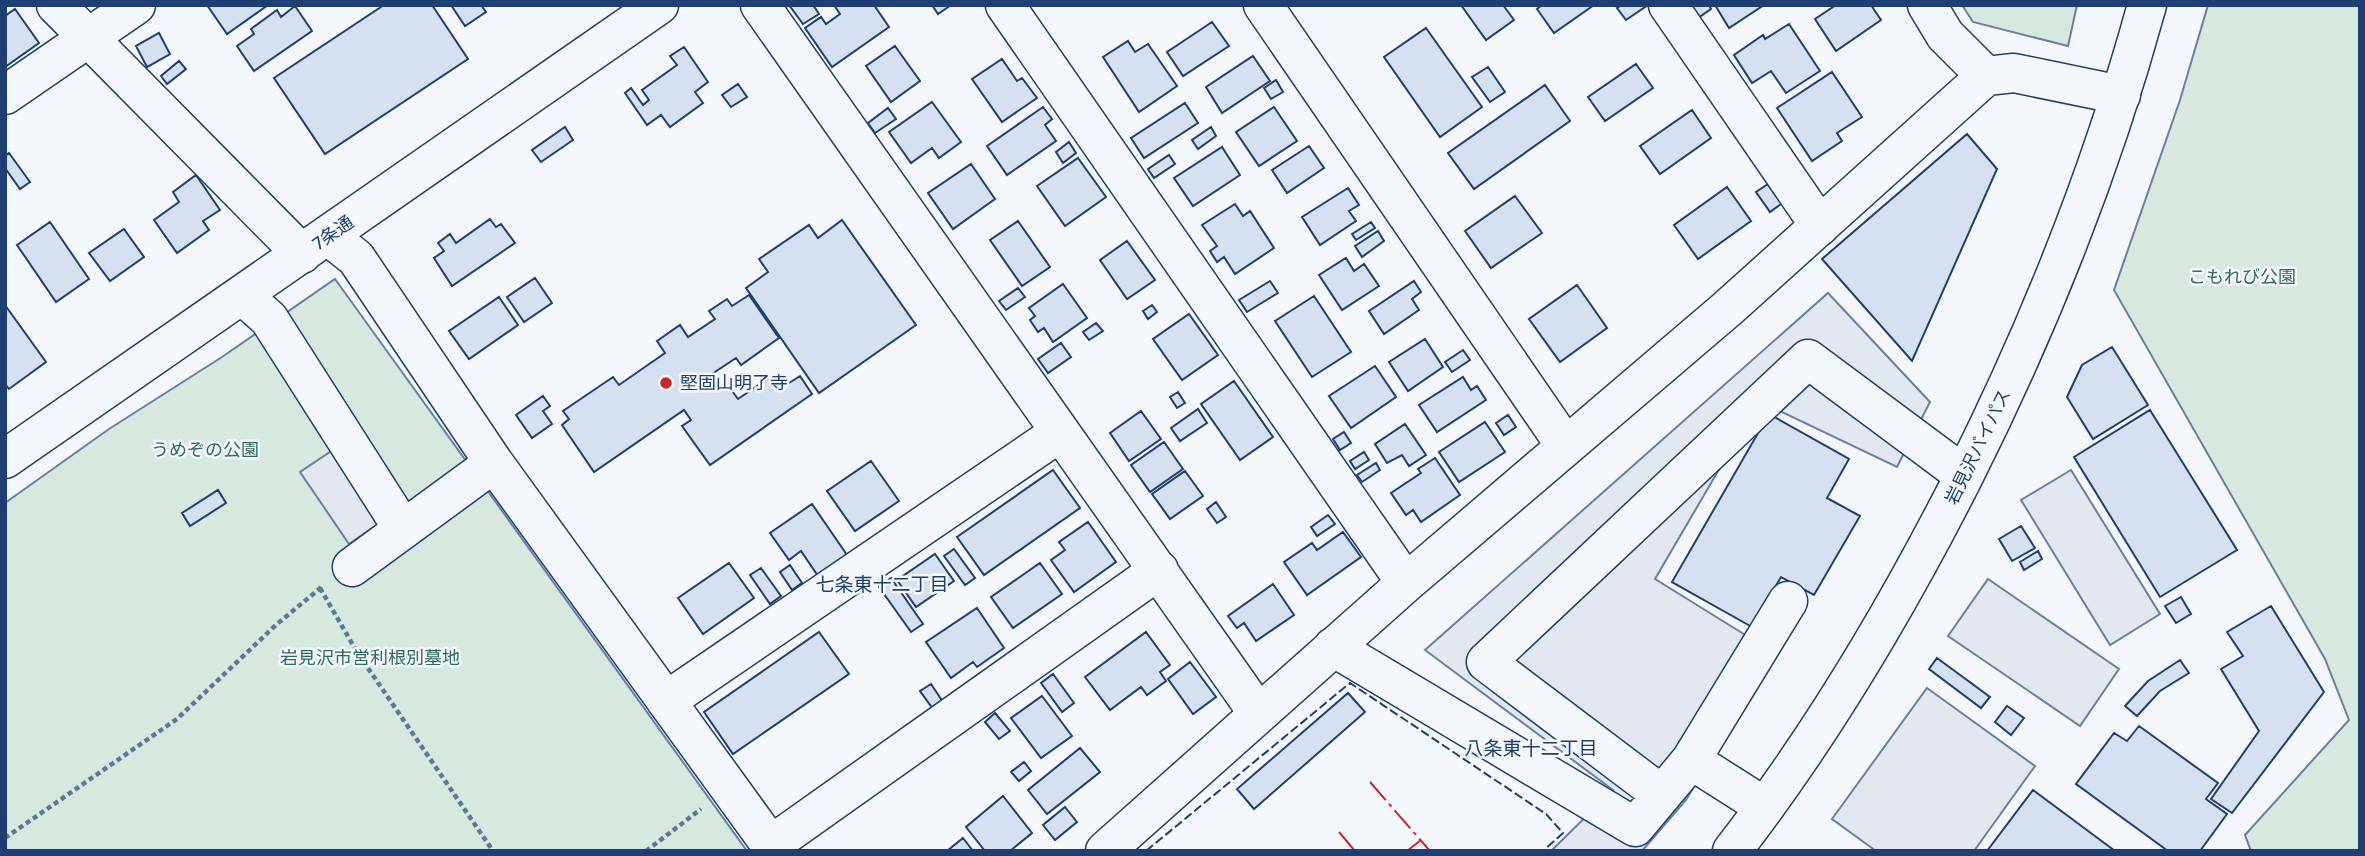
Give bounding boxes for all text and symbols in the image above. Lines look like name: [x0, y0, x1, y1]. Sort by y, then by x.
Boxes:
street label: 7条通: [308, 211, 358, 255]
park label: こもれび公園: [2188, 266, 2296, 288]
place label: 堅固山明了寺: [680, 372, 788, 394]
marker: 堅固山明了寺: [658, 375, 674, 391]
street label: 岩見沢バイパス: [1941, 386, 2015, 508]
park label: うめぞの公園: [151, 439, 259, 461]
district label: 七条東十二丁目: [815, 573, 949, 596]
park label: 岩見沢市営利根別墓地: [280, 647, 460, 669]
district label: 八条東十二丁目: [1464, 737, 1598, 760]

